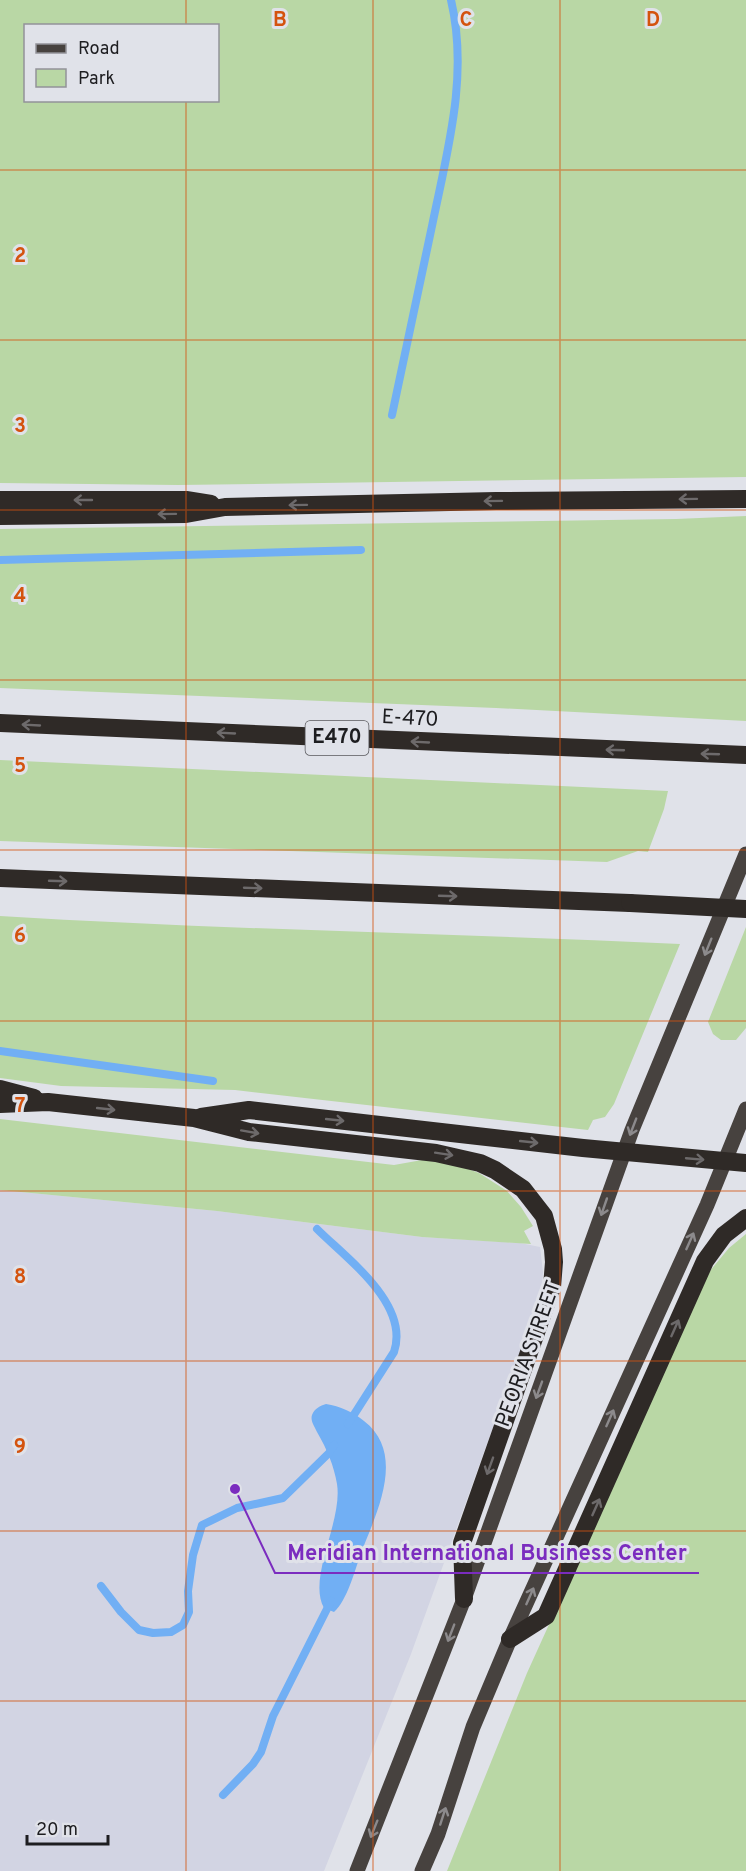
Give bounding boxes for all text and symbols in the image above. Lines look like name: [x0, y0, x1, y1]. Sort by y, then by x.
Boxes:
text: B: [273, 8, 287, 34]
text: C: [460, 8, 472, 34]
text: D: [646, 8, 660, 34]
legend: [24, 24, 219, 102]
text: Road: [78, 38, 120, 61]
text: Park: [78, 68, 115, 91]
text: 2: [14, 244, 26, 270]
text: 3: [14, 414, 26, 440]
one-way arrow: [678, 493, 698, 505]
one-way arrow: [73, 494, 93, 506]
one-way arrow: [483, 495, 503, 507]
one-way arrow: [288, 499, 308, 511]
one-way arrow: [157, 509, 177, 520]
text: 4: [14, 584, 26, 610]
street label: E-470: [381, 704, 439, 734]
one-way arrow: [21, 719, 41, 730]
road number: E470: [306, 721, 368, 755]
one-way arrow: [216, 728, 236, 739]
one-way arrow: [411, 736, 431, 748]
one-way arrow: [606, 745, 626, 756]
one-way arrow: [700, 748, 720, 759]
text: 5: [14, 754, 26, 780]
one-way arrow: [48, 875, 68, 886]
one-way arrow: [243, 883, 263, 894]
one-way arrow: [438, 891, 458, 902]
text: 6: [14, 924, 26, 950]
one-way arrow: [702, 937, 713, 955]
text: 7: [15, 1094, 25, 1120]
one-way arrow: [95, 1104, 115, 1115]
one-way arrow: [324, 1114, 344, 1125]
one-way arrow: [627, 1117, 638, 1136]
one-way arrow: [240, 1126, 260, 1137]
one-way arrow: [518, 1136, 538, 1147]
one-way arrow: [434, 1149, 453, 1160]
one-way arrow: [685, 1154, 705, 1165]
one-way arrow: [598, 1197, 609, 1216]
one-way arrow: [685, 1232, 697, 1250]
text: 8: [14, 1265, 26, 1291]
street label: PEORIA STREET: [490, 1277, 568, 1431]
one-way arrow: [670, 1320, 681, 1338]
one-way arrow: [533, 1381, 544, 1399]
one-way arrow: [605, 1410, 616, 1428]
text: 9: [14, 1435, 26, 1461]
one-way arrow: [483, 1457, 494, 1475]
one-way arrow: [591, 1498, 602, 1516]
callout: Meridian International Business Center: [275, 1533, 699, 1573]
text: Meridian International Business Center: [287, 1541, 687, 1568]
one-way arrow: [524, 1587, 536, 1605]
one-way arrow: [445, 1623, 456, 1642]
one-way arrow: [438, 1807, 449, 1826]
scale bar: [27, 1808, 108, 1846]
text: 20 m: [36, 1819, 78, 1842]
one-way arrow: [368, 1819, 379, 1838]

